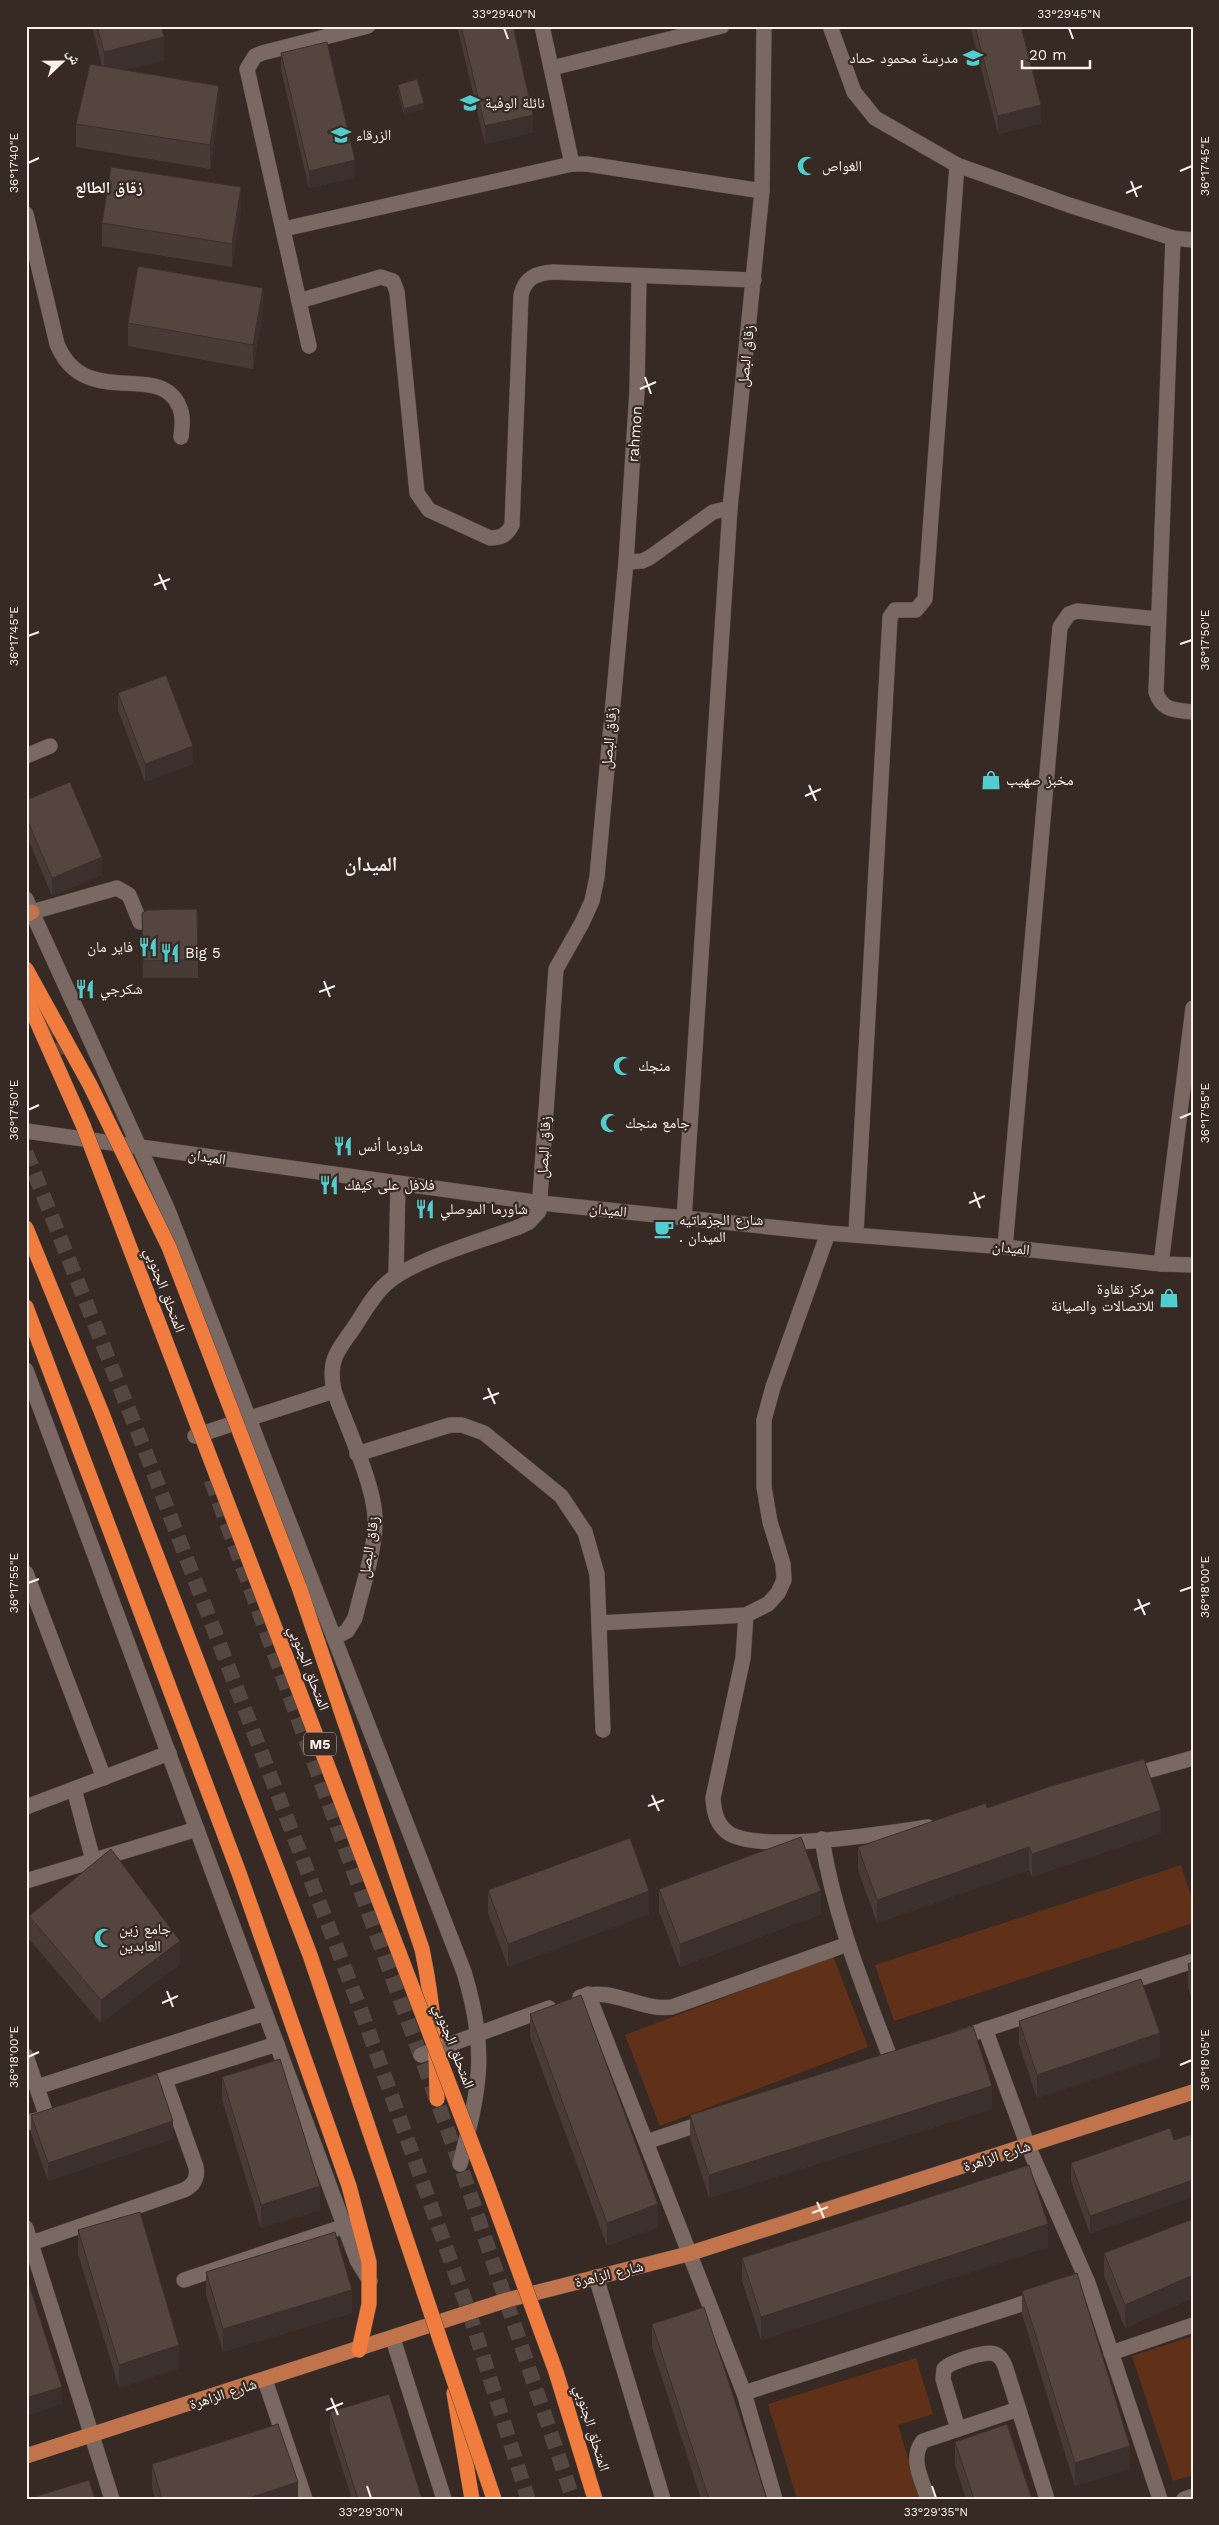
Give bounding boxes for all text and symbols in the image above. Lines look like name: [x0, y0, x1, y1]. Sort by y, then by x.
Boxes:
text: 33°29'40"N: [472, 7, 536, 21]
text: 33°29'45"N: [1037, 7, 1101, 21]
north arrow: [38, 38, 88, 88]
scale bar: [1022, 38, 1089, 70]
text: 20 m: [1029, 46, 1067, 64]
text: ش: [63, 47, 84, 68]
school or university icon: مدرسة محمود حماد: [962, 47, 984, 69]
place label: مدرسة محمود حماد: [849, 49, 958, 67]
school or university icon: نائلة الوفية: [459, 92, 481, 114]
place label: نائلة الوفية: [485, 94, 545, 112]
school or university icon: الزرقاء: [330, 124, 352, 146]
place label: الزرقاء: [356, 126, 391, 144]
text: 36°17'40"E: [7, 133, 21, 193]
text: 36°17'45"E: [1198, 136, 1212, 196]
mosque icon: الغواص: [796, 155, 818, 177]
place label: الغواص: [822, 157, 862, 176]
district label: زقاق الطالع: [75, 178, 143, 198]
street label: زقاق البصل: [734, 324, 759, 388]
street label: rahmon: [624, 405, 646, 463]
text: 36°17'45"E: [7, 606, 21, 666]
text: 36°17'50"E: [1198, 609, 1212, 670]
street label: زقاق البصل: [597, 706, 622, 770]
shop icon: مخبز صهيب: [980, 769, 1002, 791]
place label: مخبز صهيب: [1006, 771, 1074, 789]
district label: الميدان: [345, 852, 397, 876]
restaurant icon: فاير مان: [137, 936, 159, 958]
place label: فاير مان: [87, 938, 133, 957]
restaurant icon: Big 5: [159, 942, 181, 964]
place label: Big 5: [185, 944, 221, 962]
restaurant icon: شكرجي: [74, 978, 96, 1000]
place label: شكرجي: [100, 980, 143, 1001]
mosque icon: منجك: [612, 1055, 634, 1077]
place label: منجك: [638, 1057, 670, 1075]
text: 36°17'50"E: [7, 1079, 21, 1140]
text: 36°17'55"E: [1198, 1082, 1212, 1143]
mosque icon: جامع منجك: [599, 1112, 621, 1134]
place label: جامع منجك: [625, 1114, 690, 1133]
street label: زقاق البصل: [533, 1115, 556, 1179]
restaurant icon: شاورما أنس: [332, 1135, 354, 1157]
place label: شاورما أنس: [358, 1137, 423, 1156]
street label: الميدان: [187, 1145, 227, 1170]
restaurant icon: فلافل على كيفك: [318, 1174, 340, 1196]
place label: فلافل على كيفك: [344, 1176, 435, 1195]
restaurant icon: شاورما الموصلي: [414, 1198, 436, 1220]
street label: الميدان: [588, 1199, 628, 1222]
place label: شاورما الموصلي: [440, 1200, 528, 1221]
place label: شارع الجزماتيه . الميدان: [679, 1211, 764, 1247]
cafe icon: شارع الجزماتيه . الميدان: [653, 1218, 675, 1240]
street label: الميدان: [991, 1237, 1031, 1260]
street label: المتحلق الجنوبي: [138, 1245, 189, 1336]
place label: مركز نقاوة للاتصالات والصيانة: [1051, 1280, 1154, 1315]
shop icon: مركز نقاوة للاتصالات والصيانة: [1158, 1287, 1180, 1309]
street label: زقاق البصل: [355, 1515, 384, 1579]
text: 36°17'55"E: [7, 1552, 21, 1613]
text: 36°18'00"E: [1198, 1556, 1212, 1618]
street label: المتحلق الجنوبي: [282, 1623, 333, 1714]
road number: M5: [304, 1732, 336, 1756]
place label: جامع زين العابدين: [119, 1920, 172, 1956]
mosque icon: جامع زين العابدين: [93, 1927, 115, 1949]
street label: المتحلق الجنوبي: [427, 2001, 478, 2092]
text: 36°18'00"E: [7, 2026, 21, 2088]
text: 36°18'05"E: [1198, 2029, 1212, 2091]
street label: شارع الزاهرة: [961, 2137, 1033, 2176]
street label: شارع الزاهرة: [573, 2257, 645, 2292]
street label: شارع الزاهرة: [187, 2375, 259, 2414]
street label: المتحلق الجنوبي: [568, 2383, 614, 2474]
text: 33°29'30"N: [339, 2505, 403, 2519]
text: 33°29'35"N: [904, 2505, 968, 2519]

